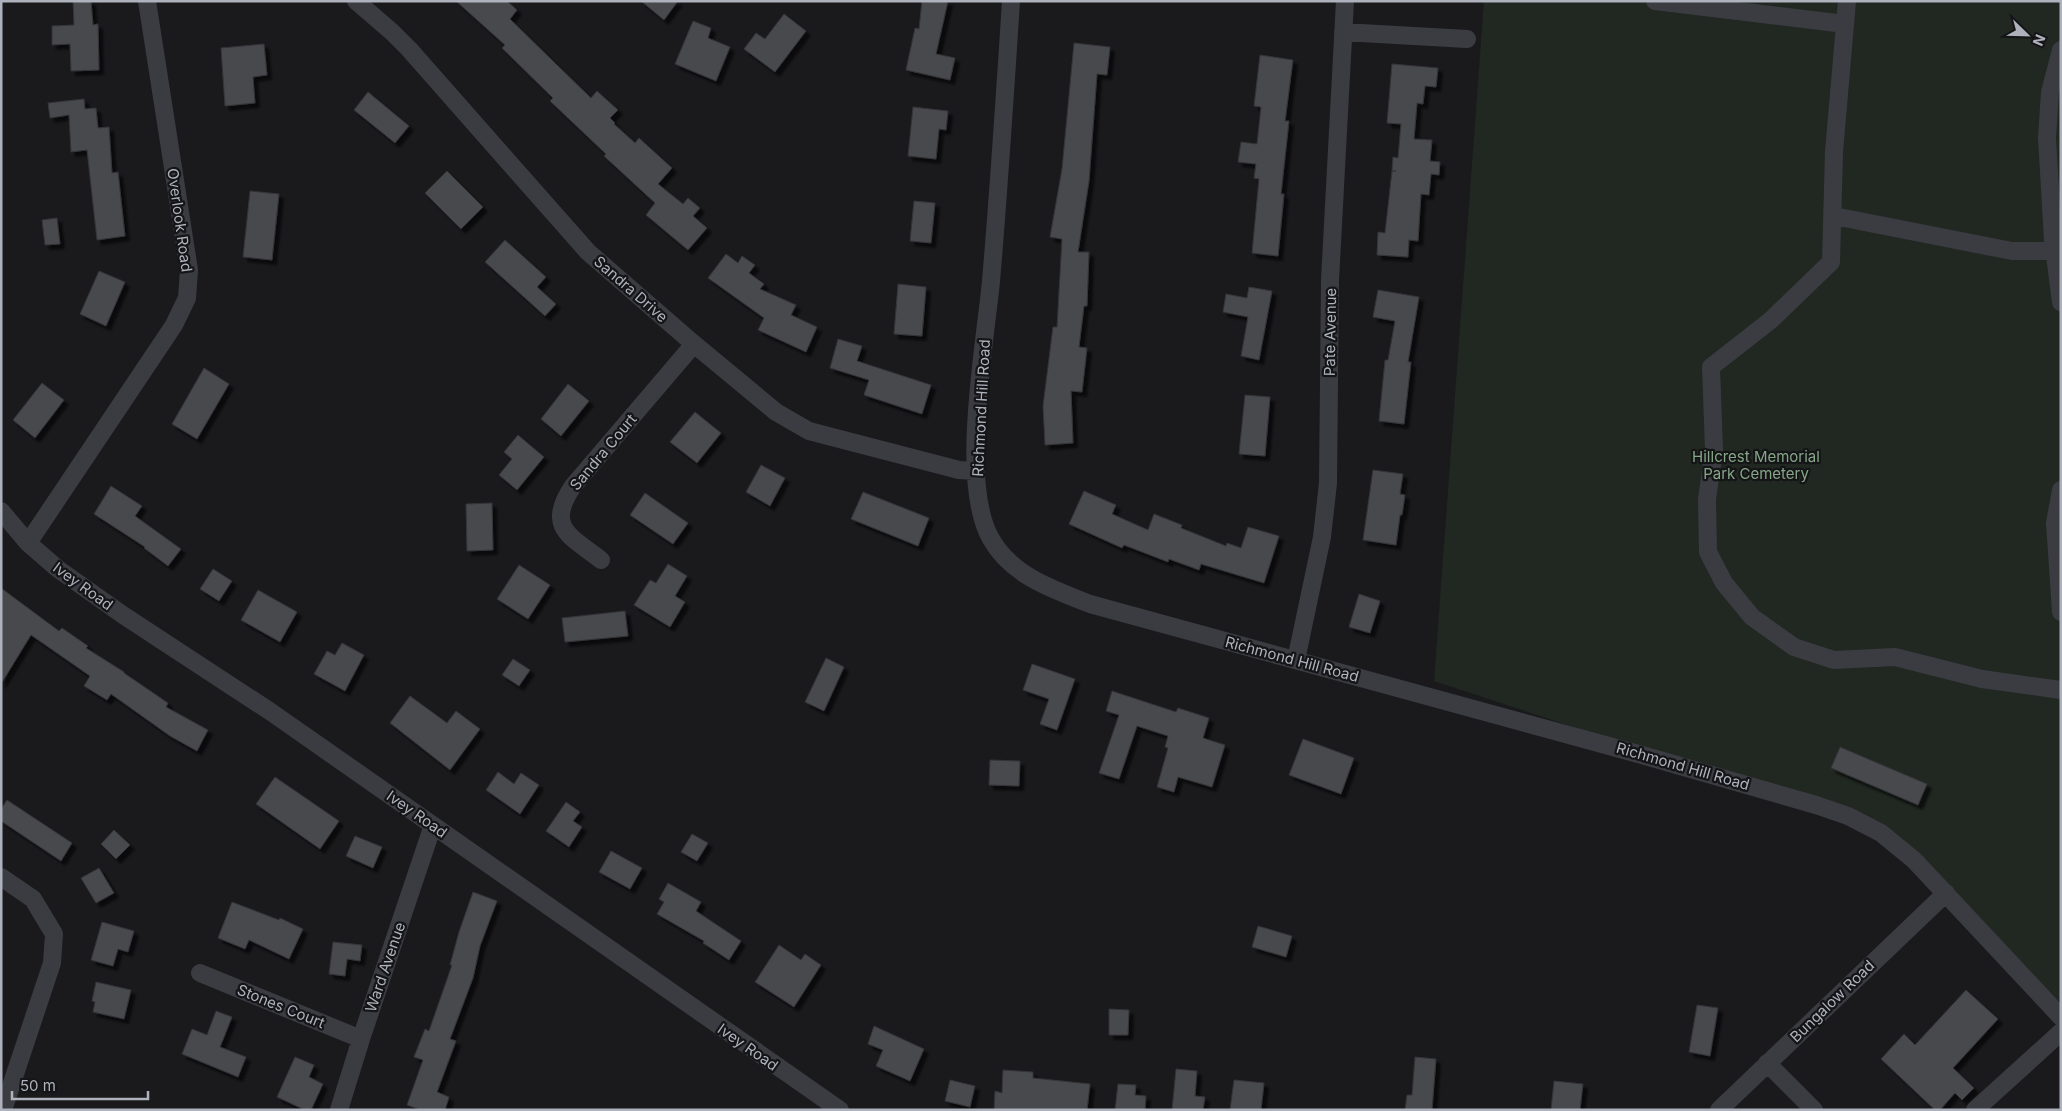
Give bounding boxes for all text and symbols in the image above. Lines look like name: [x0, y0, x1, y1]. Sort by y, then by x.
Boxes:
north arrow: [2002, 10, 2052, 60]
text: N: [2030, 32, 2049, 49]
street label: Overlook Road: [163, 167, 197, 273]
street label: Sandra Drive: [590, 252, 672, 326]
street label: Pate Avenue: [1320, 288, 1340, 376]
street label: Richmond Hill Road: [968, 339, 994, 477]
street label: Sandra Court: [566, 410, 641, 494]
park label: Hillcrest Memorial Park Cemetery: [1692, 447, 1820, 483]
street label: Ivey Road: [49, 558, 117, 614]
street label: Richmond Hill Road: [1223, 632, 1361, 686]
street label: Richmond Hill Road: [1614, 738, 1752, 794]
street label: Ivey Road: [383, 786, 451, 842]
street label: Ward Avenue: [361, 919, 409, 1015]
street label: Bungalow Road: [1786, 956, 1878, 1046]
street label: Stones Court: [234, 980, 328, 1032]
street label: Ivey Road: [714, 1019, 782, 1075]
scale bar: [12, 1068, 149, 1100]
text: 50 m: [20, 1076, 56, 1095]

